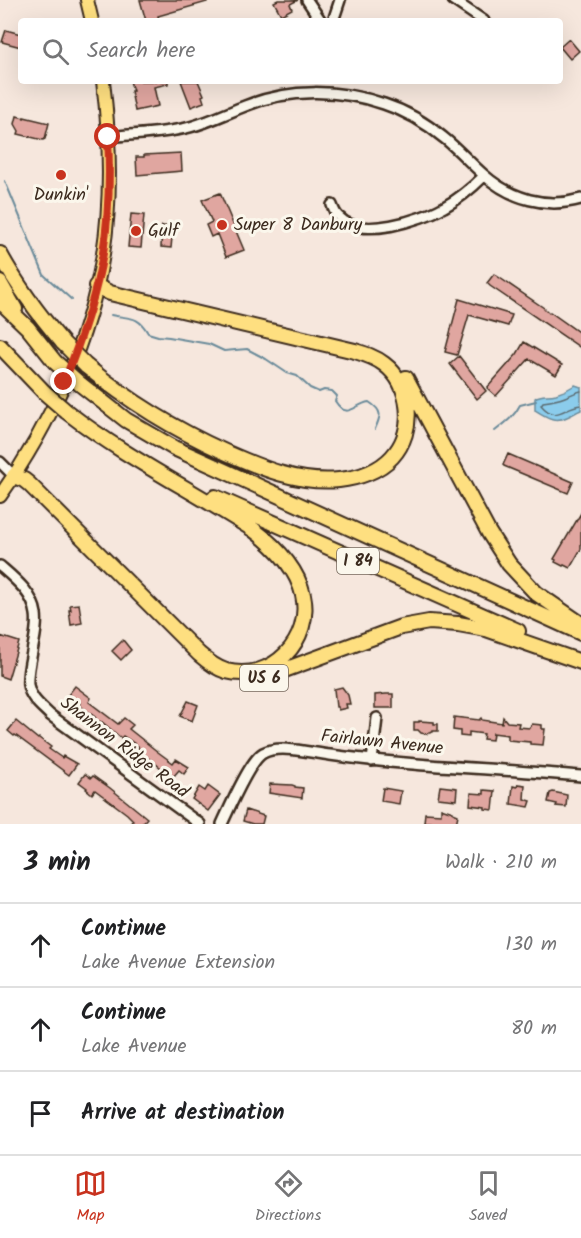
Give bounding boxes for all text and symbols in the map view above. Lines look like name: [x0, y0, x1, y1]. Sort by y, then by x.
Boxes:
search box: [18, 18, 563, 84]
text: Search here: [87, 34, 195, 69]
icon: search: [39, 35, 72, 68]
route start: [94, 123, 120, 149]
marker: Dunkin': [54, 168, 68, 182]
place label: Dunkin': [34, 181, 89, 210]
place label: Super 8 Danbury: [234, 211, 363, 240]
place label: Gulf: [148, 217, 181, 246]
marker: Super 8 Danbury: [215, 218, 229, 232]
marker: Gulf: [129, 224, 143, 238]
route end: [50, 368, 76, 394]
road number: I 84: [337, 548, 379, 574]
road number: US 6: [240, 665, 288, 691]
street label: Shannon Ridge Road: [53, 690, 196, 807]
street label: Fairlawn Avenue: [319, 722, 445, 764]
text: 3 min: [24, 842, 91, 884]
text: Walk · 210 m: [445, 847, 557, 879]
text: Continue: [81, 912, 166, 947]
icon: ahead: [24, 929, 57, 962]
text: 130 m: [505, 929, 557, 961]
text: Lake Avenue Extension: [81, 947, 275, 979]
text: Continue: [81, 996, 166, 1031]
icon: ahead: [24, 1013, 57, 1046]
text: 80 m: [511, 1013, 557, 1045]
text: Lake Avenue: [81, 1031, 187, 1063]
text: Arrive at destination: [81, 1096, 284, 1131]
icon: arrive: [24, 1097, 57, 1130]
tab: Map: [74, 1167, 107, 1228]
tab: Directions: [255, 1167, 321, 1228]
tab: Saved: [469, 1167, 507, 1228]

